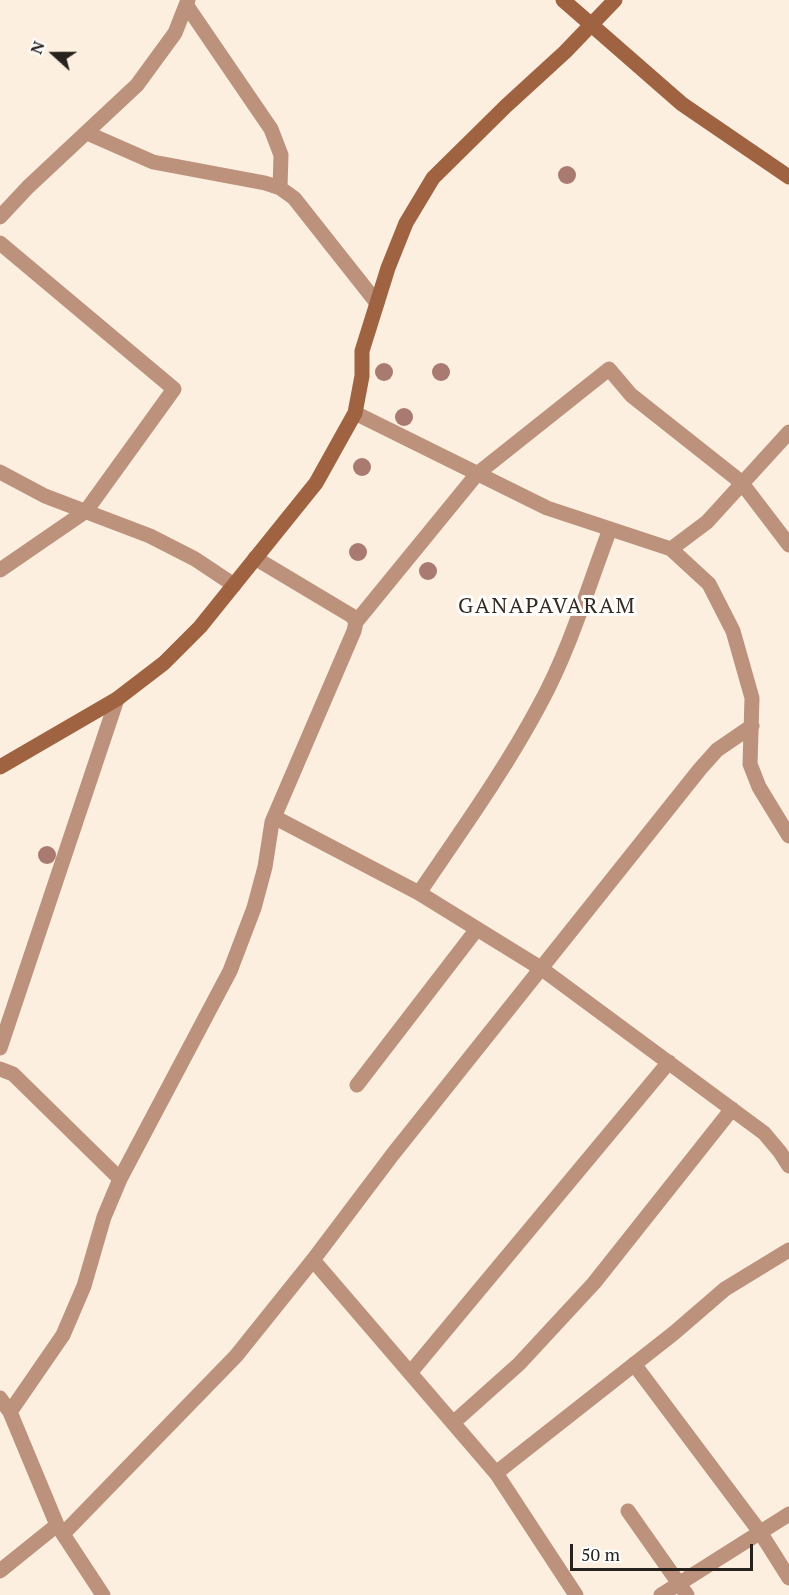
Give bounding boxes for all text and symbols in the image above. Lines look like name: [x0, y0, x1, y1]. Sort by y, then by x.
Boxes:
north arrow: [24, 24, 84, 84]
text: N: [25, 38, 50, 57]
district label: GANAPAVARAM: [458, 594, 636, 620]
scale bar: [573, 1532, 756, 1570]
text: 50 m: [581, 1542, 620, 1566]

